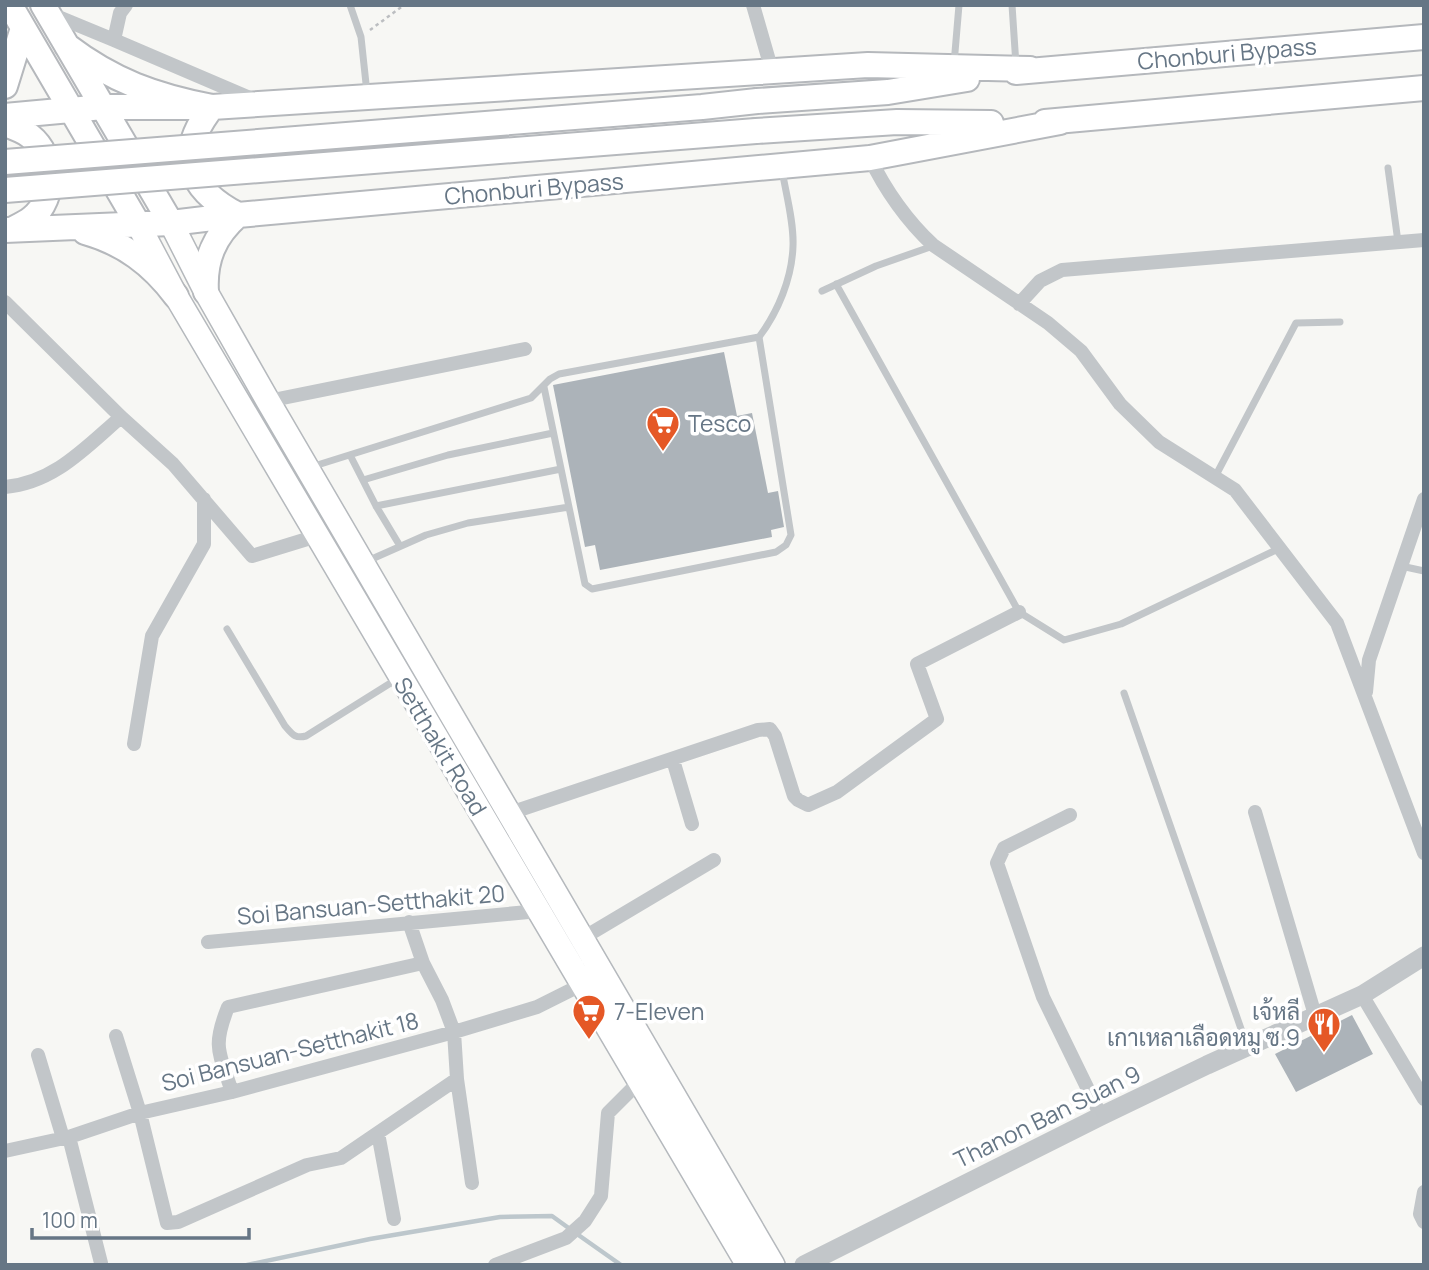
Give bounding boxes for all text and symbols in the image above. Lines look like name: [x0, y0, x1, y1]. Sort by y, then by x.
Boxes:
street label: Chonburi Bypass: [1136, 29, 1318, 77]
street label: Chonburi Bypass: [443, 164, 625, 212]
supermarket icon: Tesco: [644, 404, 682, 453]
place label: Tesco: [688, 407, 751, 439]
street label: Setthakit Road: [387, 671, 495, 821]
street label: Soi Bansuan-Setthakit 20: [236, 876, 506, 932]
supermarket icon: 7-Eleven: [570, 992, 608, 1041]
place label: 7-Eleven: [614, 995, 704, 1027]
place label: เจ้หลี เกาเหลาเลือดหมู ซ.9: [1107, 995, 1300, 1055]
street label: Soi Bansuan-Setthakit 18: [158, 1004, 422, 1098]
restaurant icon: เจ้หลี เกาเหลาเลือดหมู ซ.9: [1305, 1005, 1343, 1054]
street label: Thanon Ban Suan 9: [948, 1057, 1146, 1175]
scale bar: [32, 1196, 248, 1240]
text: 100 m: [42, 1206, 98, 1234]

